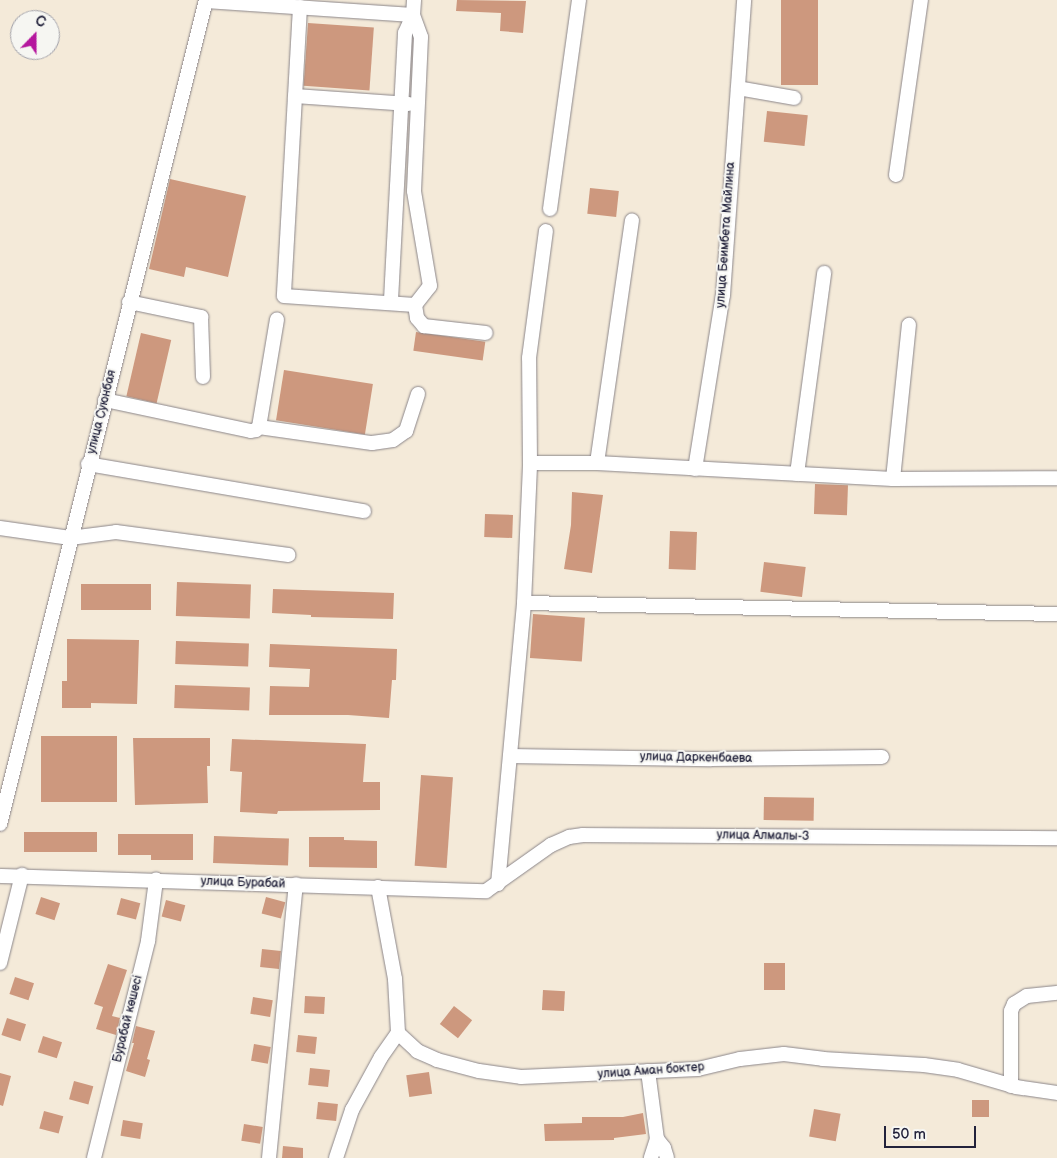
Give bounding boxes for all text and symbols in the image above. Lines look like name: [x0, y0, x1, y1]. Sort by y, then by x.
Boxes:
north arrow: [10, 10, 60, 60]
text: С: [33, 12, 48, 31]
street label: улица Беимбета Майлина: [714, 162, 738, 308]
street label: улица Суюнбая: [85, 368, 119, 456]
street label: улица Даркенбаева: [640, 750, 752, 766]
street label: улица Алмалы-3: [717, 828, 809, 844]
street label: улица Бурабай: [200, 874, 286, 892]
street label: Бурабай көшесі: [110, 974, 146, 1064]
street label: улица Аман боктер: [597, 1060, 705, 1082]
scale bar: [887, 1116, 980, 1148]
text: 50 m: [892, 1125, 926, 1144]

